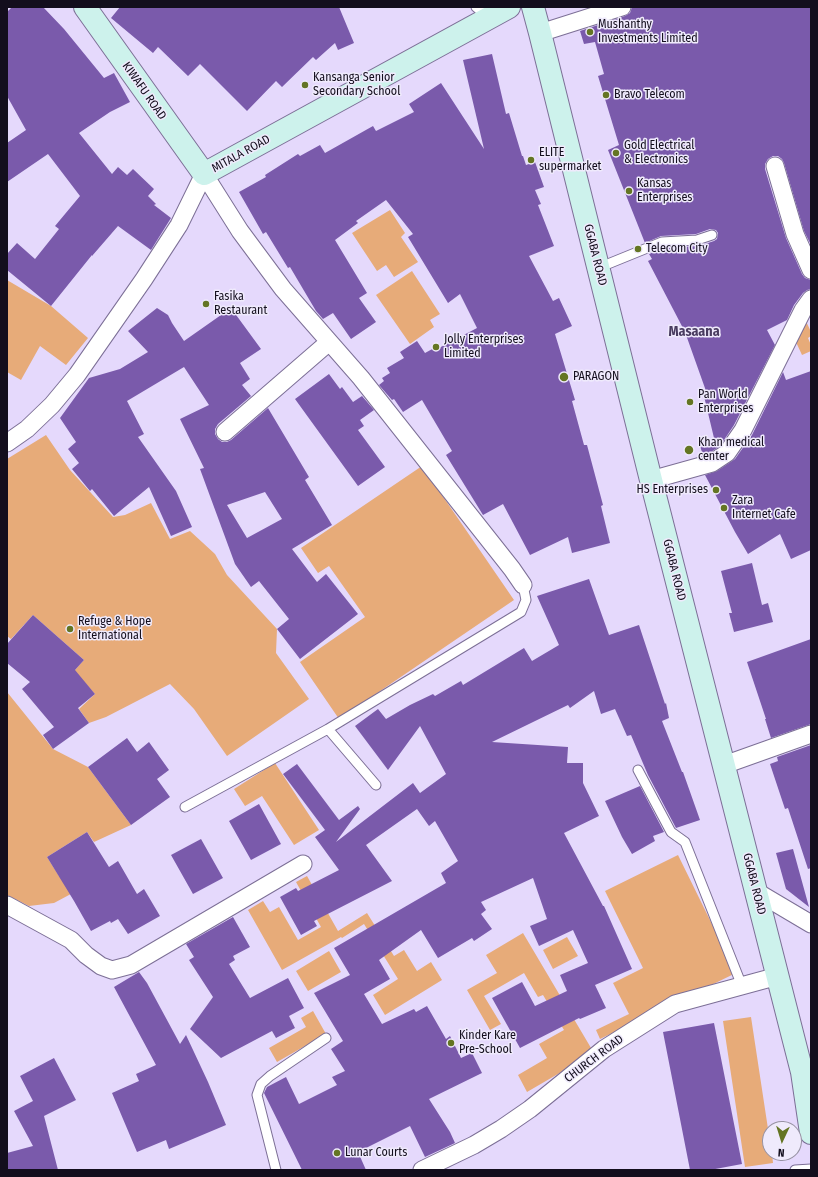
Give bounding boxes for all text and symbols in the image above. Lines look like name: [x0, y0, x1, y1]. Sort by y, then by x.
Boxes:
place label: Mushanthy Investments Limited: [598, 18, 698, 46]
marker: Mushanthy Investments Limited: [585, 27, 595, 37]
street label: KIWAFU ROAD: [119, 59, 169, 123]
place label: Kansanga Senior Secondary School: [313, 71, 400, 99]
marker: Kansanga Senior Secondary School: [300, 80, 310, 90]
place label: Bravo Telecom: [614, 88, 685, 102]
marker: Bravo Telecom: [601, 90, 611, 100]
street label: MITALA ROAD: [209, 132, 273, 176]
place label: Gold Electrical & Electronics: [624, 139, 694, 167]
place label: ELITE supermarket: [539, 146, 602, 174]
marker: Gold Electrical & Electronics: [611, 148, 621, 158]
marker: ELITE supermarket: [526, 155, 536, 165]
place label: Kansas Enterprises: [637, 177, 692, 205]
marker: Kansas Enterprises: [624, 186, 634, 196]
street label: GGABA ROAD: [580, 223, 610, 287]
place label: Telecom City: [646, 242, 707, 256]
marker: Telecom City: [633, 244, 643, 254]
place label: Fasika Restaurant: [214, 290, 267, 318]
marker: Fasika Restaurant: [201, 299, 211, 309]
district label: Masaana: [668, 324, 720, 340]
place label: Jolly Enterprises Limited: [444, 333, 523, 361]
marker: Jolly Enterprises Limited: [431, 342, 441, 352]
place label: PARAGON: [573, 370, 619, 384]
marker: PARAGON: [558, 371, 570, 383]
place label: Pan World Enterprises: [698, 388, 753, 416]
marker: Pan World Enterprises: [685, 397, 695, 407]
place label: Khan medical center: [698, 436, 764, 464]
marker: Khan medical center: [683, 444, 695, 456]
place label: HS Enterprises: [636, 483, 708, 497]
marker: HS Enterprises: [711, 485, 721, 495]
place label: Zara Internet Cafe: [732, 494, 796, 522]
marker: Zara Internet Cafe: [719, 503, 729, 513]
street label: GGABA ROAD: [659, 538, 689, 602]
place label: Refuge & Hope International: [78, 615, 151, 643]
marker: Refuge & Hope International: [65, 624, 75, 634]
street label: GGABA ROAD: [739, 852, 769, 916]
place label: Kinder Kare Pre-School: [459, 1029, 516, 1057]
street label: CHURCH ROAD: [562, 1032, 626, 1086]
marker: Kinder Kare Pre-School: [446, 1038, 456, 1048]
north arrow: [762, 1121, 802, 1161]
place label: Lunar Courts: [345, 1146, 407, 1160]
text: N: [777, 1146, 785, 1159]
marker: Lunar Courts: [332, 1148, 342, 1158]

